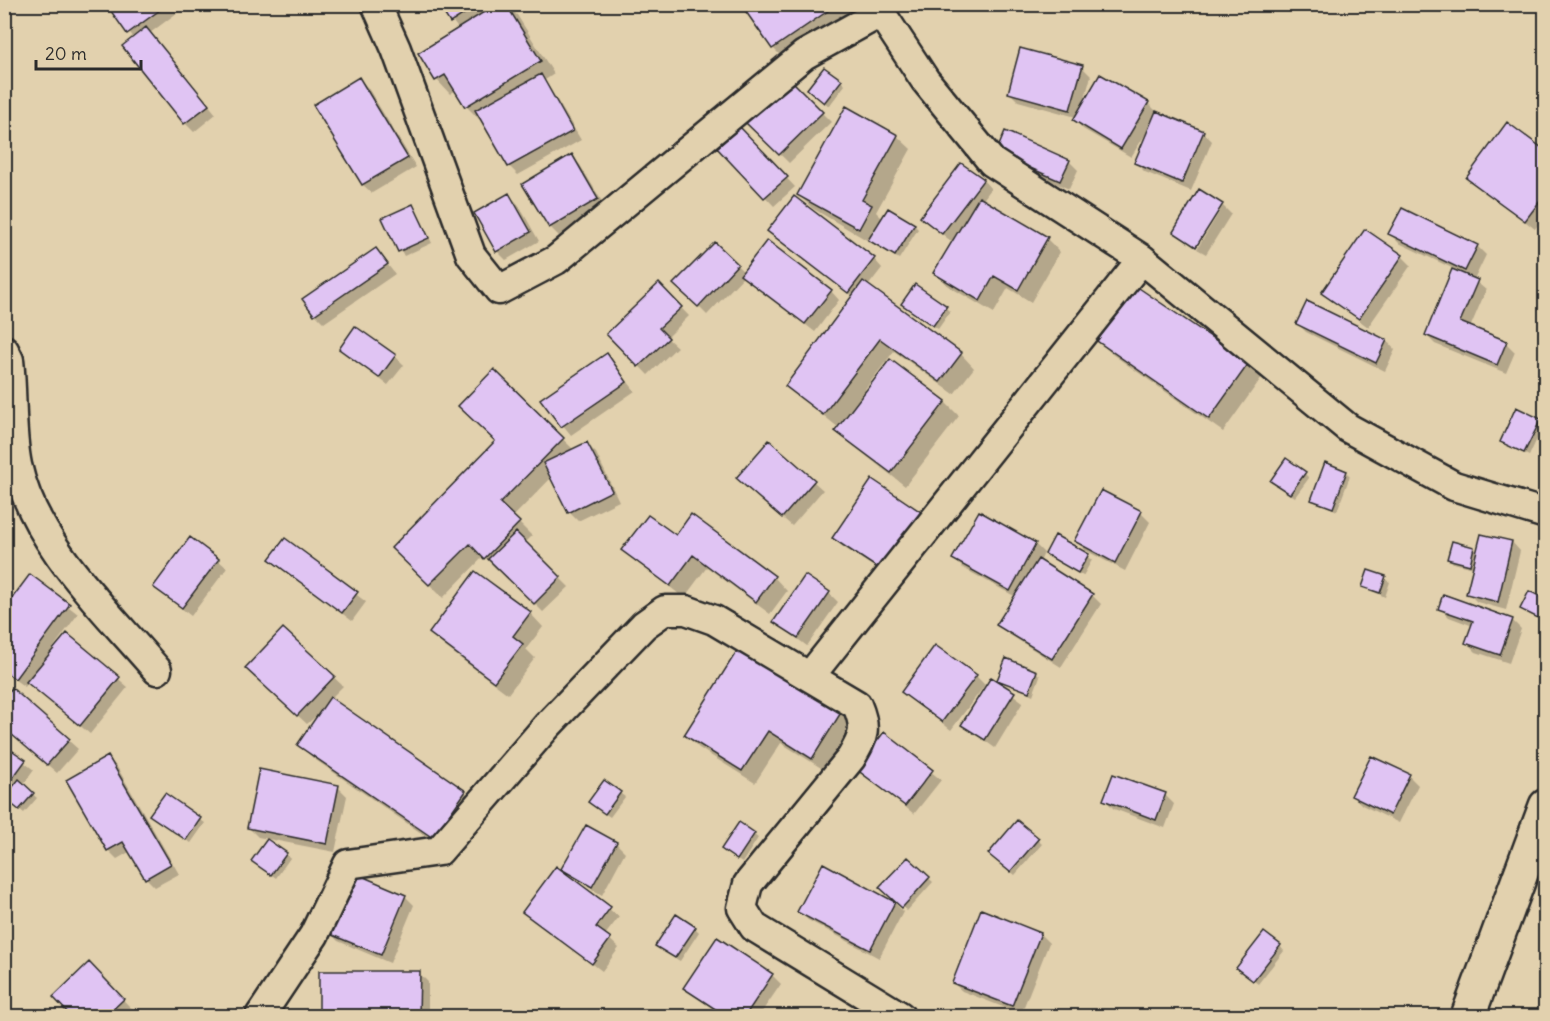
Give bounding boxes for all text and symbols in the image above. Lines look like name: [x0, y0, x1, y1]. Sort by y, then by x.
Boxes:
scale bar: [36, 33, 141, 71]
text: 20 m: [45, 42, 87, 65]

